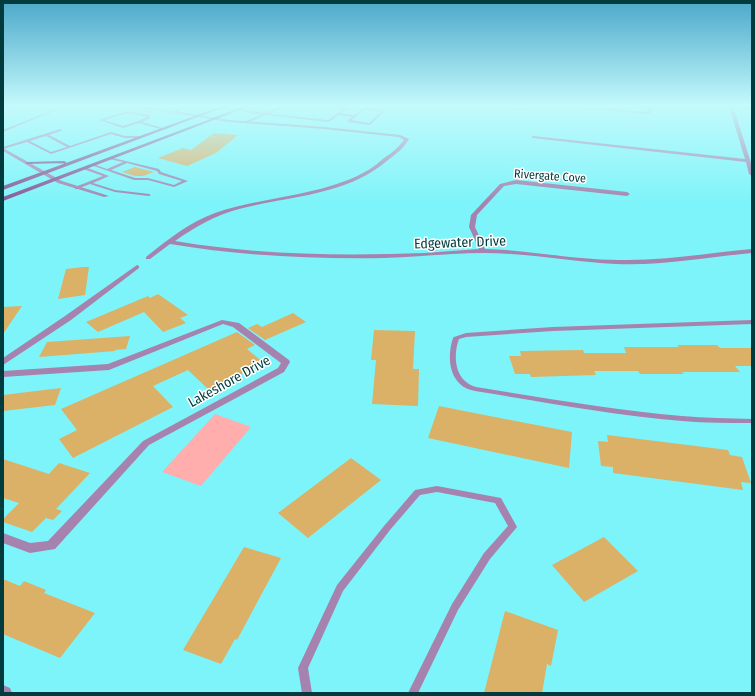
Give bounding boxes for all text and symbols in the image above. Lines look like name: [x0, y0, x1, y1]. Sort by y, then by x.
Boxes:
street label: Rivergate Cove: [514, 167, 586, 185]
street label: Edgewater Drive: [414, 232, 506, 253]
street label: Lakeshore Drive: [185, 352, 273, 411]

